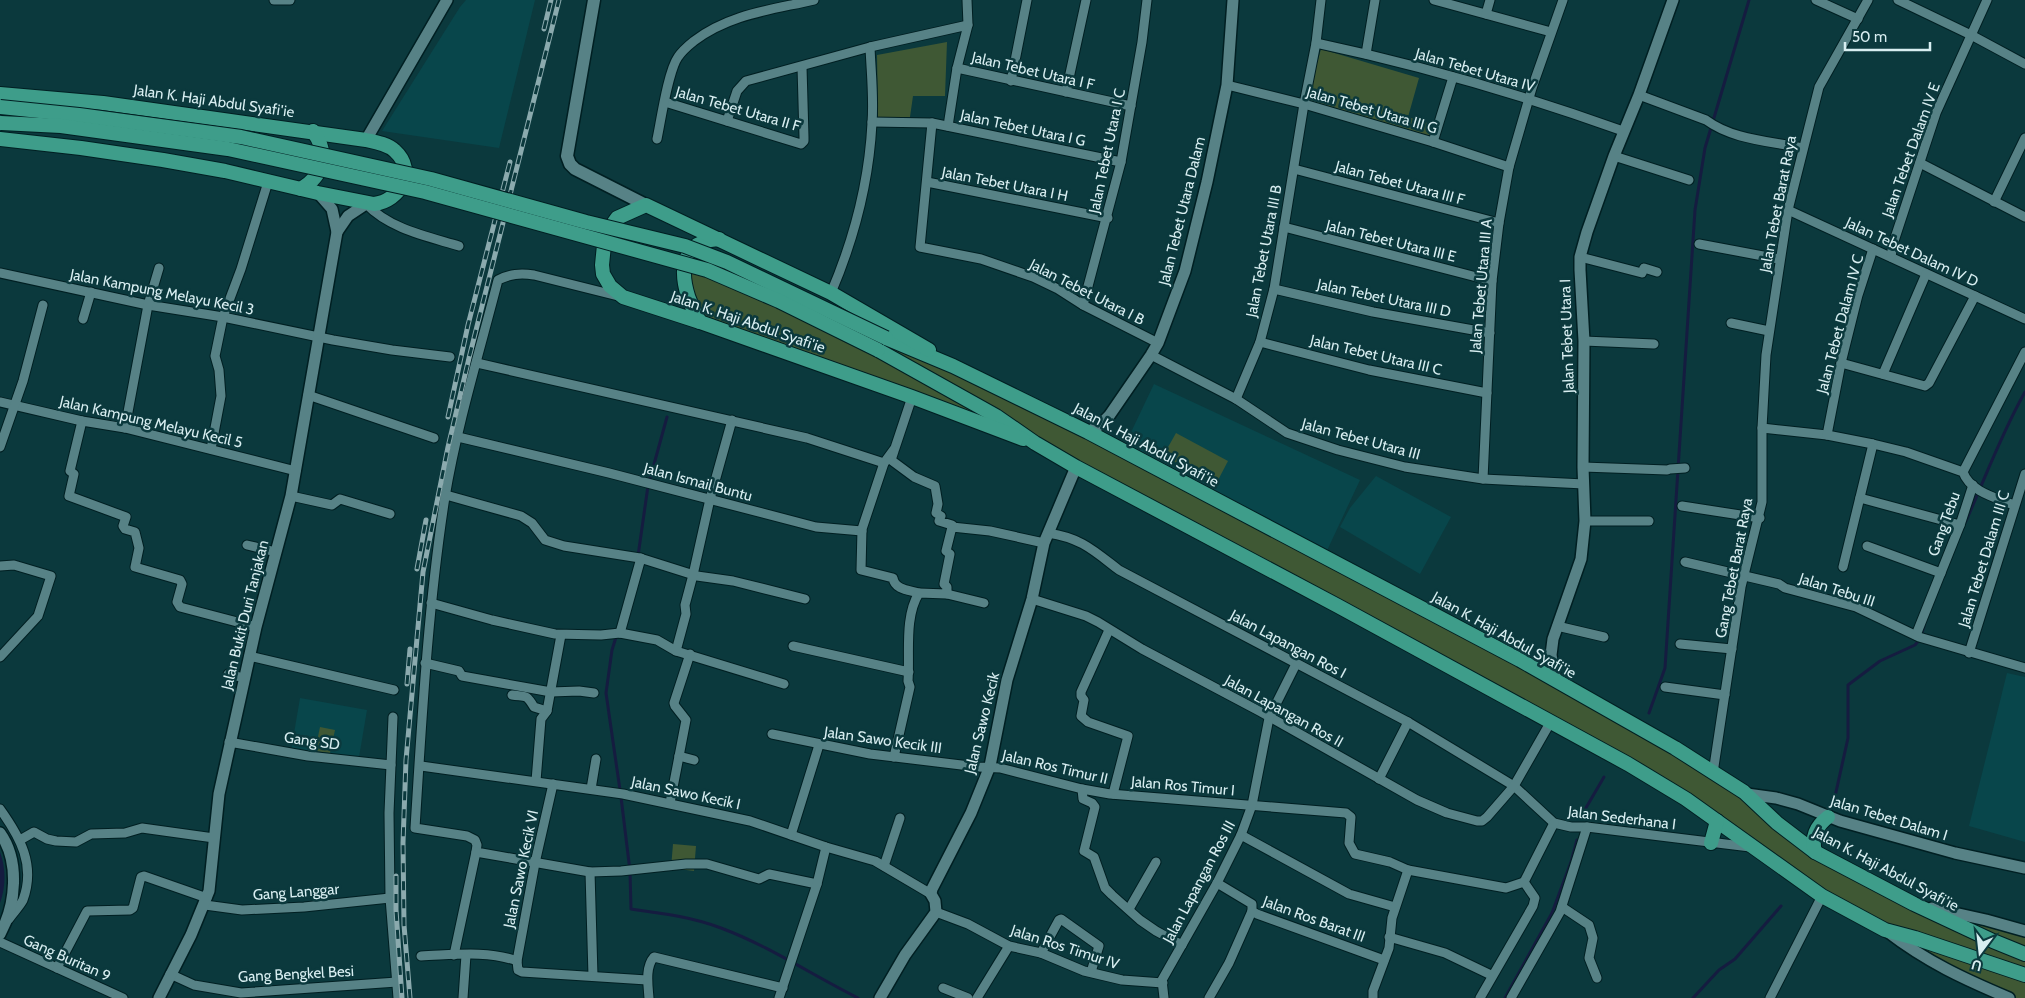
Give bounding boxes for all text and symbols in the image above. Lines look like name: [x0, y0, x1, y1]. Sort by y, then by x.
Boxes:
scale bar: [1845, 20, 1930, 52]
text: 50 m: [1852, 28, 1887, 46]
street label: Jalan Tebet Utara IV: [1412, 44, 1538, 96]
street label: Jalan Tebet Utara I F: [969, 48, 1096, 94]
street label: Jalan Tebet Dalam IV E: [1878, 80, 1944, 221]
street label: Jalan K. Haji Abdul Syafi'ie: [132, 81, 296, 121]
street label: Jalan Tebet Utara II F: [672, 82, 803, 136]
street label: Jalan Tebet Utara III G: [1303, 82, 1440, 137]
street label: Jalan Tebet Utara I C: [1085, 87, 1129, 216]
street label: Jalan Tebet Utara I G: [958, 106, 1087, 150]
street label: Jalan Tebet Barat Raya: [1756, 133, 1800, 275]
street label: Jalan Tebet Utara Dalam: [1155, 135, 1209, 288]
street label: Jalan Tebet Utara III F: [1332, 157, 1467, 209]
street label: Jalan Tebet Utara I H: [939, 163, 1070, 205]
street label: Jalan Tebet Utara III B: [1242, 183, 1286, 320]
street label: Jalan Tebet Dalam IV D: [1842, 213, 1982, 291]
street label: Jalan Tebet Utara III E: [1323, 216, 1458, 266]
street label: Jalan Tebet Utara III A: [1466, 217, 1496, 355]
street label: Jalan Tebet Dalam IV C: [1813, 253, 1867, 396]
street label: Jalan Tebet Utara I B: [1026, 255, 1148, 329]
street label: Jalan Kampung Melayu Kecil 3: [67, 265, 256, 319]
street label: Jalan Tebet Utara III D: [1314, 275, 1453, 321]
street label: Jalan Tebet Utara I: [1556, 279, 1578, 394]
street label: Jalan K. Haji Abdul Syafi'ie: [668, 287, 828, 357]
street label: Jalan Tebet Utara III C: [1307, 331, 1444, 379]
street label: Jalan Kampung Melayu Kecil 5: [57, 392, 244, 452]
street label: Jalan K. Haji Abdul Syafi'ie: [1069, 399, 1222, 491]
street label: Jalan Tebet Utara III: [1299, 414, 1422, 463]
street label: Jalan Ismail Buntu: [641, 459, 754, 505]
street label: Gang Tebu: [1924, 489, 1964, 559]
street label: Jalan Tebet Dalam III C: [1954, 489, 2013, 630]
street label: Gang Tebet Barat Raya: [1712, 496, 1757, 640]
street label: Jalan Bukit Duri Tanjakan: [217, 538, 272, 693]
street label: Jalan Tebu III: [1796, 569, 1877, 611]
street label: Jalan K. Haji Abdul Syafi'ie: [1428, 587, 1579, 682]
street label: Jalan Lapangan Ros I: [1226, 605, 1349, 682]
street label: Jalan Sawo Kecik: [960, 670, 1003, 777]
street label: Jalan Lapangan Ros II: [1221, 670, 1346, 751]
street label: Jalan Sawo Kecik III: [822, 723, 943, 757]
street label: Gang SD: [283, 728, 341, 754]
street label: Jalan Ros Timur II: [999, 746, 1110, 788]
street label: Jalan Sawo Kecik I: [629, 772, 742, 813]
street label: Jalan Ros Timur I: [1129, 772, 1236, 799]
street label: Jalan Tebet Dalam I: [1827, 791, 1950, 844]
street label: Jalan Sederhana I: [1566, 802, 1677, 834]
street label: Jalan Sawo Kecik VI: [499, 808, 542, 931]
street label: Jalan Lapangan Ros III: [1159, 817, 1239, 947]
street label: Jalan K. Haji Abdul Syafi'ie: [1809, 823, 1962, 915]
street label: Gang Langgar: [252, 880, 340, 904]
street label: Jalan Ros Barat III: [1259, 892, 1368, 946]
street label: Jalan Ros Timur IV: [1007, 921, 1122, 973]
north arrow: [1955, 928, 2005, 978]
street label: Gang Buritan 9: [21, 931, 113, 985]
text: U: [1969, 956, 1984, 976]
street label: Gang Bengkel Besi: [238, 962, 354, 986]

